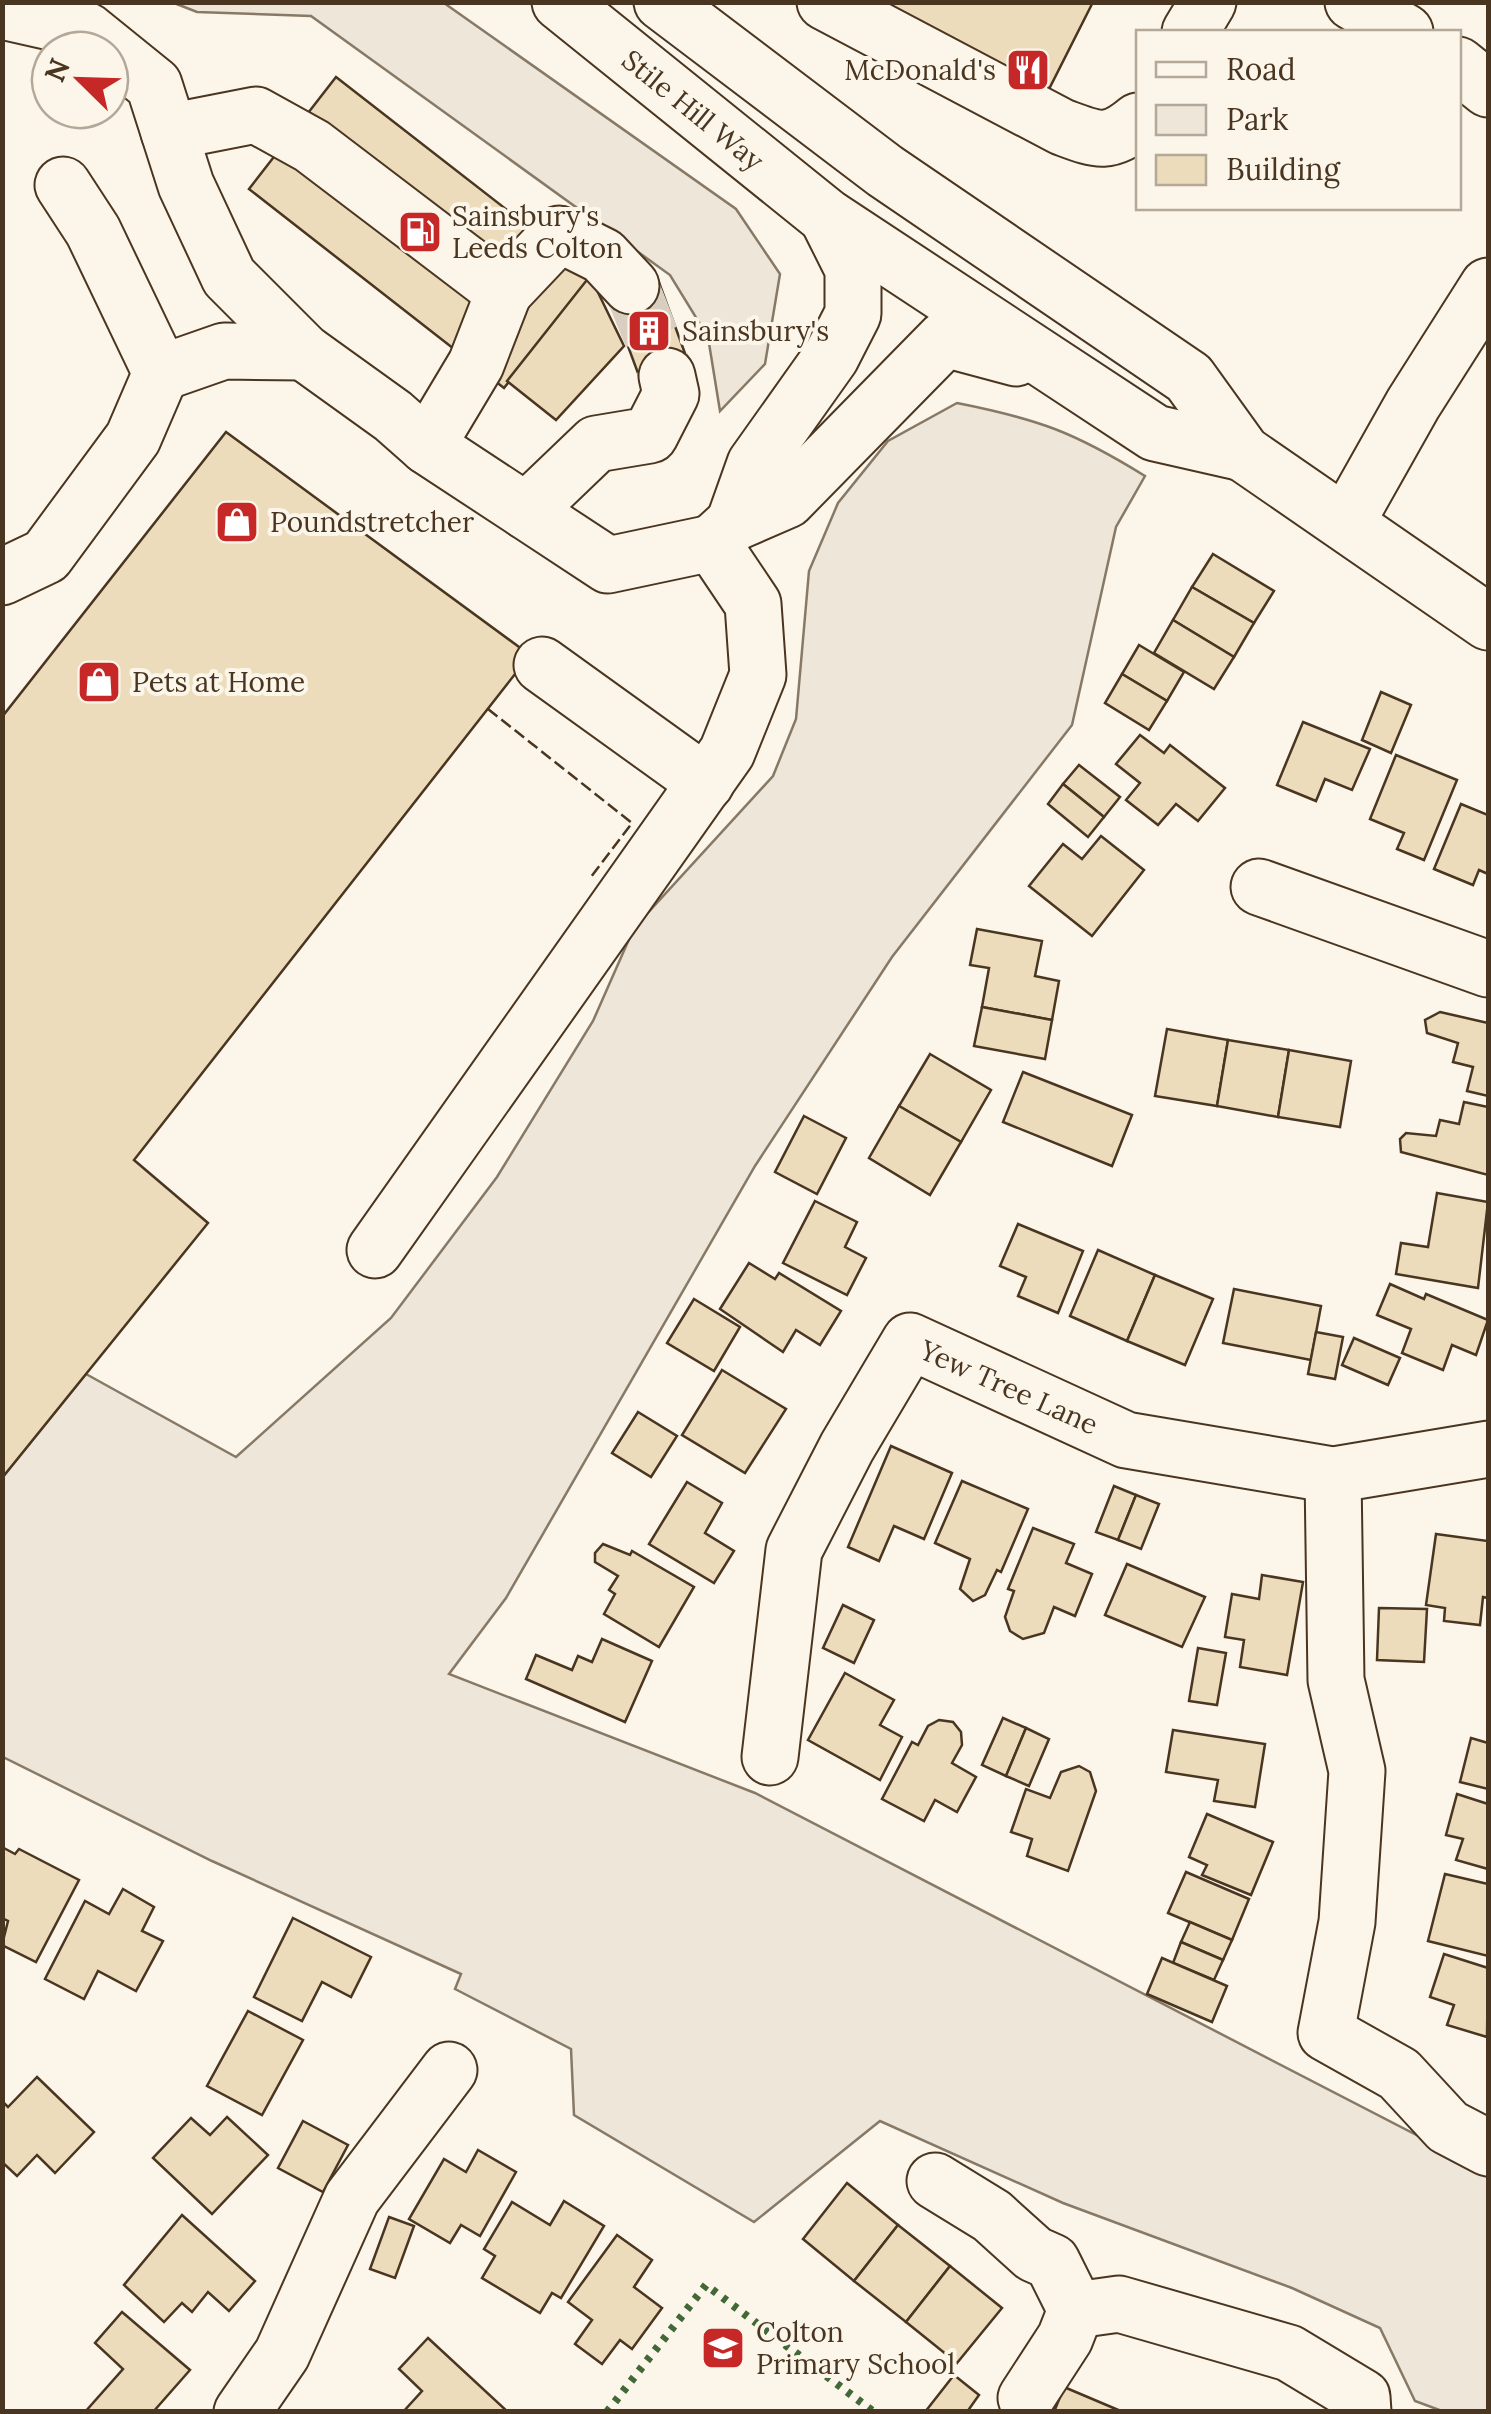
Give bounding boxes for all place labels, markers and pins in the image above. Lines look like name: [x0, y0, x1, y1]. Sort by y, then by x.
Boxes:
restaurant icon: McDonald's: [1005, 47, 1051, 93]
place label: McDonald's: [844, 52, 996, 88]
place label: Sainsbury's Leeds Colton: [452, 198, 623, 266]
fuel station icon: Sainsbury's Leeds Colton: [397, 209, 443, 255]
building icon: Sainsbury's: [626, 308, 672, 354]
place label: Sainsbury's: [682, 313, 829, 349]
shop icon: Poundstretcher: [214, 499, 260, 545]
place label: Poundstretcher: [270, 504, 474, 540]
shop icon: Pets at Home: [76, 659, 122, 705]
place label: Pets at Home: [132, 664, 305, 700]
place label: Colton Primary School: [756, 2314, 955, 2382]
school or university icon: Colton Primary School: [700, 2325, 746, 2371]

